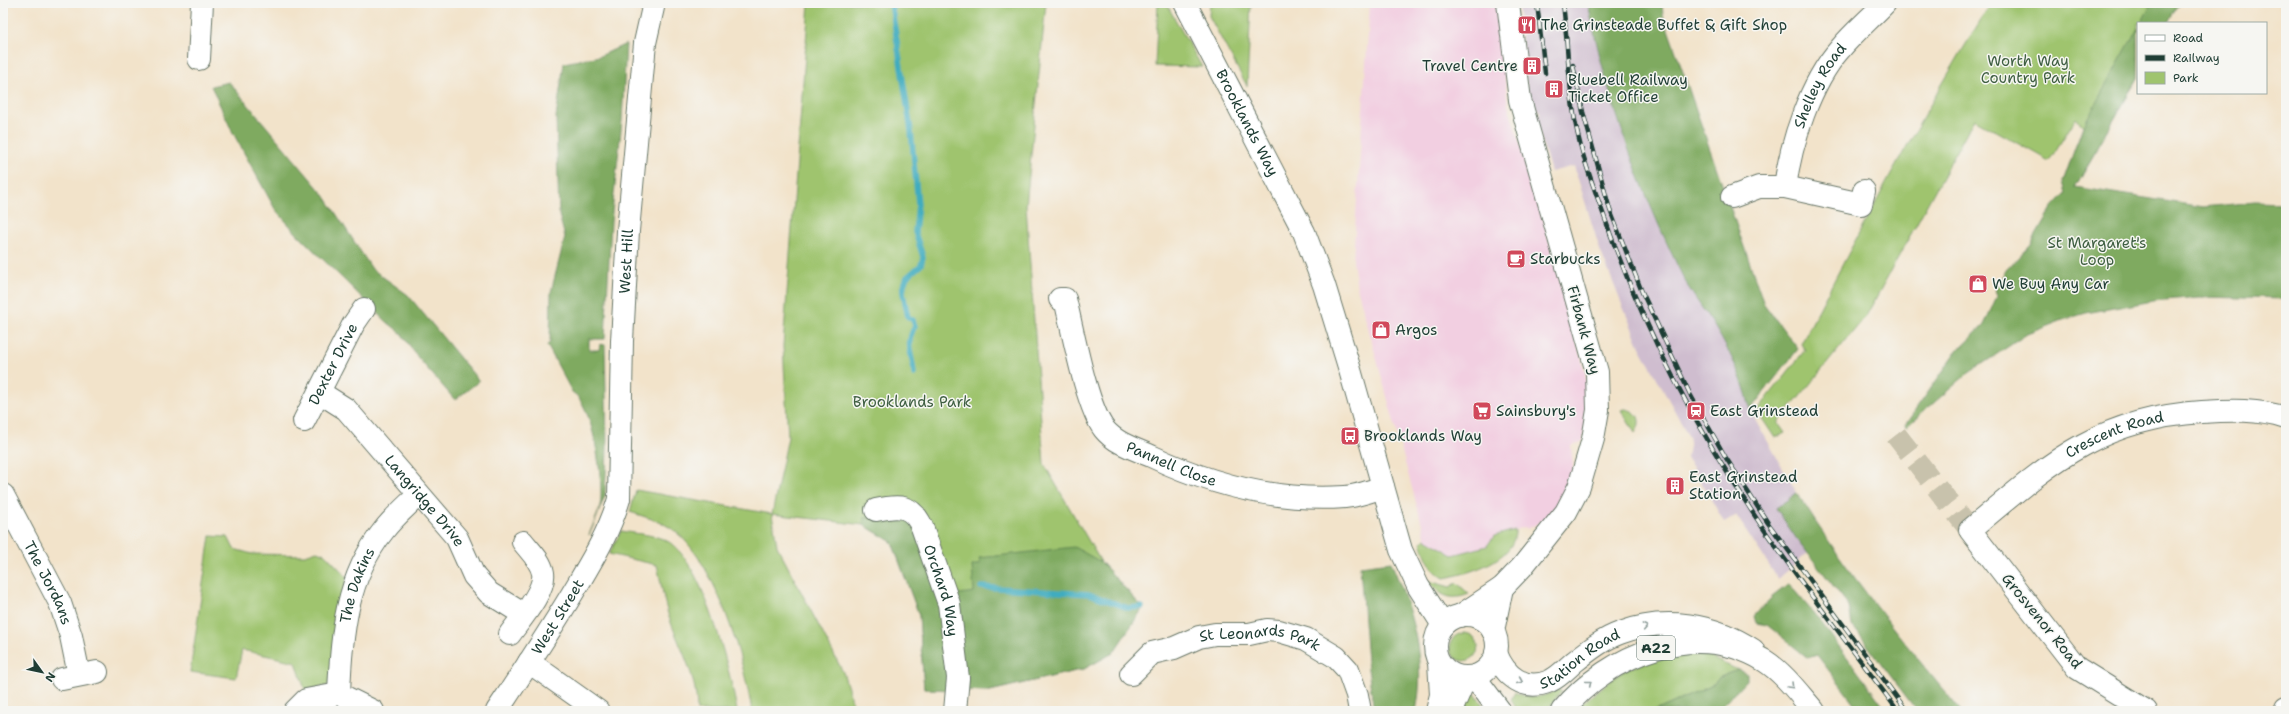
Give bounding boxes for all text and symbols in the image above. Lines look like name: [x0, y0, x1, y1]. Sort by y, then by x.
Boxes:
restaurant icon: The Grinsteade Buffet & Gift Shop: [1516, 14, 1538, 36]
place label: The Grinsteade Buffet & Gift Shop: [1541, 15, 1787, 35]
legend: [2137, 22, 2267, 94]
text: Road: [2173, 30, 2204, 46]
street label: Shelley Road: [1789, 38, 1851, 131]
text: Railway: [2173, 50, 2220, 66]
park label: Worth Way Country Park: [1981, 51, 2075, 88]
building icon: Travel Centre: [1521, 55, 1543, 77]
place label: Travel Centre: [1422, 56, 1518, 76]
street label: Brooklands Way: [1211, 66, 1283, 180]
place label: Bluebell Railway Ticket Office: [1568, 70, 1688, 107]
text: Park: [2173, 70, 2199, 86]
building icon: Bluebell Railway Ticket Office: [1543, 78, 1565, 100]
street label: West Hill: [615, 228, 638, 294]
park label: St Margaret's Loop: [2047, 233, 2147, 270]
cafe icon: Starbucks: [1505, 248, 1527, 270]
place label: Starbucks: [1530, 249, 1601, 269]
shop icon: We Buy Any Car: [1967, 273, 1989, 295]
place label: We Buy Any Car: [1992, 274, 2109, 294]
street label: Firbank Way: [1563, 283, 1605, 377]
shop icon: Argos: [1370, 319, 1392, 341]
street label: Dexter Drive: [304, 320, 362, 408]
place label: Argos: [1395, 320, 1438, 340]
park label: Brooklands Park: [853, 392, 971, 412]
supermarket icon: Sainsbury's: [1471, 400, 1493, 422]
station icon: East Grinstead: [1685, 400, 1707, 422]
place label: Sainsbury's: [1496, 401, 1576, 421]
place label: East Grinstead: [1710, 401, 1819, 421]
street label: Crescent Road: [2061, 407, 2166, 463]
bus stop icon: Brooklands Way: [1339, 425, 1361, 447]
place label: Brooklands Way: [1364, 426, 1482, 446]
street label: Pannell Close: [1123, 437, 1219, 491]
street label: Langridge Drive: [380, 451, 470, 550]
place label: East Grinstead Station: [1689, 467, 1798, 504]
building icon: East Grinstead Station: [1664, 475, 1686, 497]
street label: The Jordans: [19, 538, 77, 627]
street label: Orchard Way: [919, 542, 963, 638]
street label: The Dakins: [335, 544, 380, 625]
street label: Grosvenor Road: [1997, 569, 2087, 673]
street label: West Street: [527, 576, 589, 658]
street label: St Leonards Park: [1197, 620, 1325, 656]
one-way arrow: [1642, 623, 1648, 631]
street label: Station Road: [1537, 624, 1624, 694]
road number: A22: [1637, 636, 1675, 660]
north arrow: [22, 652, 62, 692]
text: N: [41, 669, 59, 685]
one-way arrow: [1516, 676, 1524, 684]
one-way arrow: [1584, 680, 1591, 687]
one-way arrow: [1786, 681, 1794, 689]

